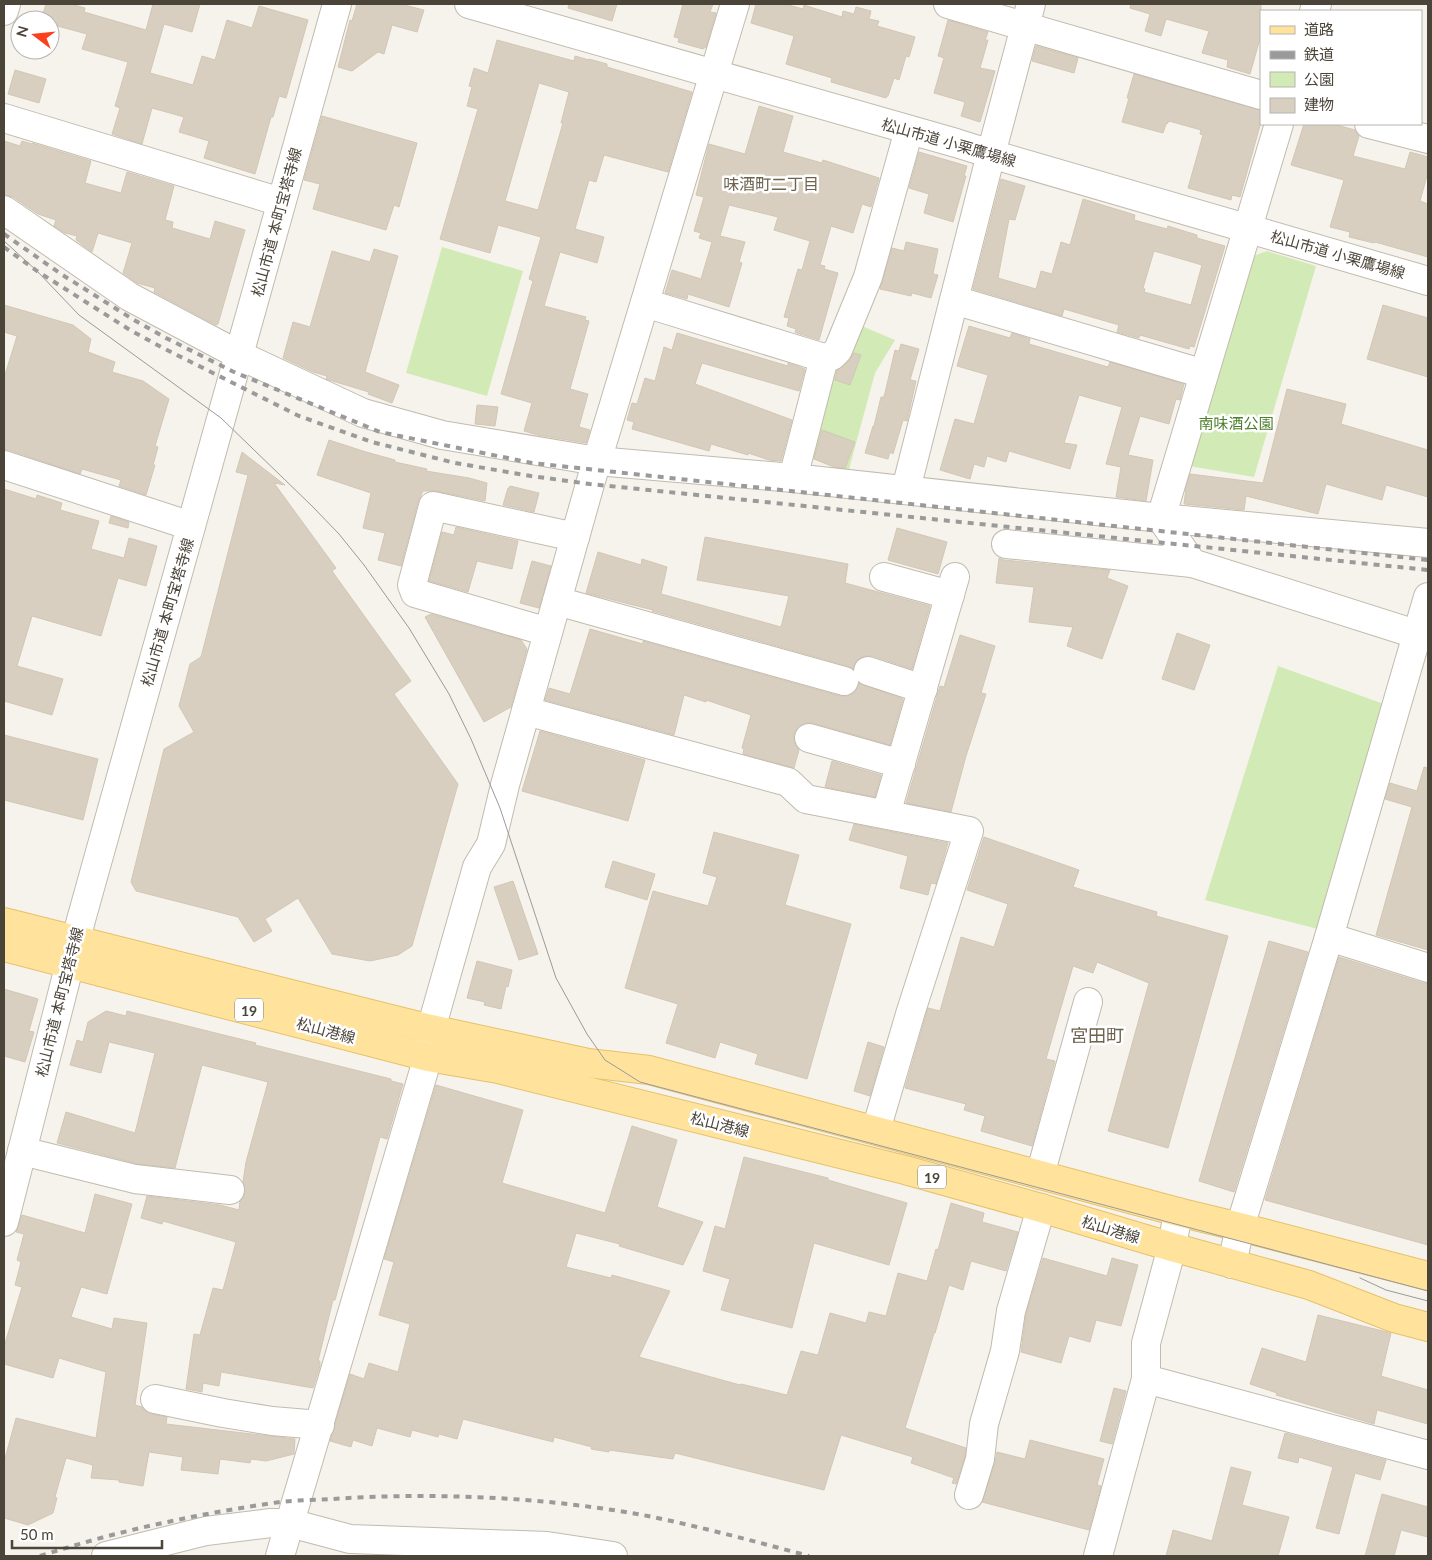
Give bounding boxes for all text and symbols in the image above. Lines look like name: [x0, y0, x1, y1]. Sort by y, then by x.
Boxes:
north arrow: [10, 10, 60, 60]
legend: [1260, 10, 1422, 125]
text: 道路: [1304, 20, 1334, 38]
text: N: [12, 24, 32, 39]
text: 鉄道: [1304, 45, 1334, 63]
text: 公園: [1304, 70, 1334, 88]
text: 建物: [1304, 95, 1334, 113]
street label: 松山市道 小栗鷹場線: [880, 114, 1018, 170]
street label: 松山市道 本町宝塔寺線: [247, 145, 305, 299]
district label: 味酒町二丁目: [723, 174, 819, 193]
street label: 松山市道 小栗鷹場線: [1269, 226, 1407, 282]
park label: 南味酒公園: [1198, 414, 1274, 432]
street label: 松山市道 本町宝塔寺線: [137, 536, 197, 688]
street label: 松山市道 本町宝塔寺線: [32, 925, 86, 1079]
road number: 19: [235, 998, 263, 1022]
street label: 松山港線: [295, 1014, 357, 1046]
district label: 宮田町: [1070, 1024, 1124, 1046]
street label: 松山港線: [689, 1108, 751, 1140]
road number: 19: [918, 1166, 946, 1188]
street label: 松山港線: [1080, 1212, 1142, 1246]
scale bar: [12, 1518, 162, 1550]
text: 50 m: [20, 1525, 54, 1543]

